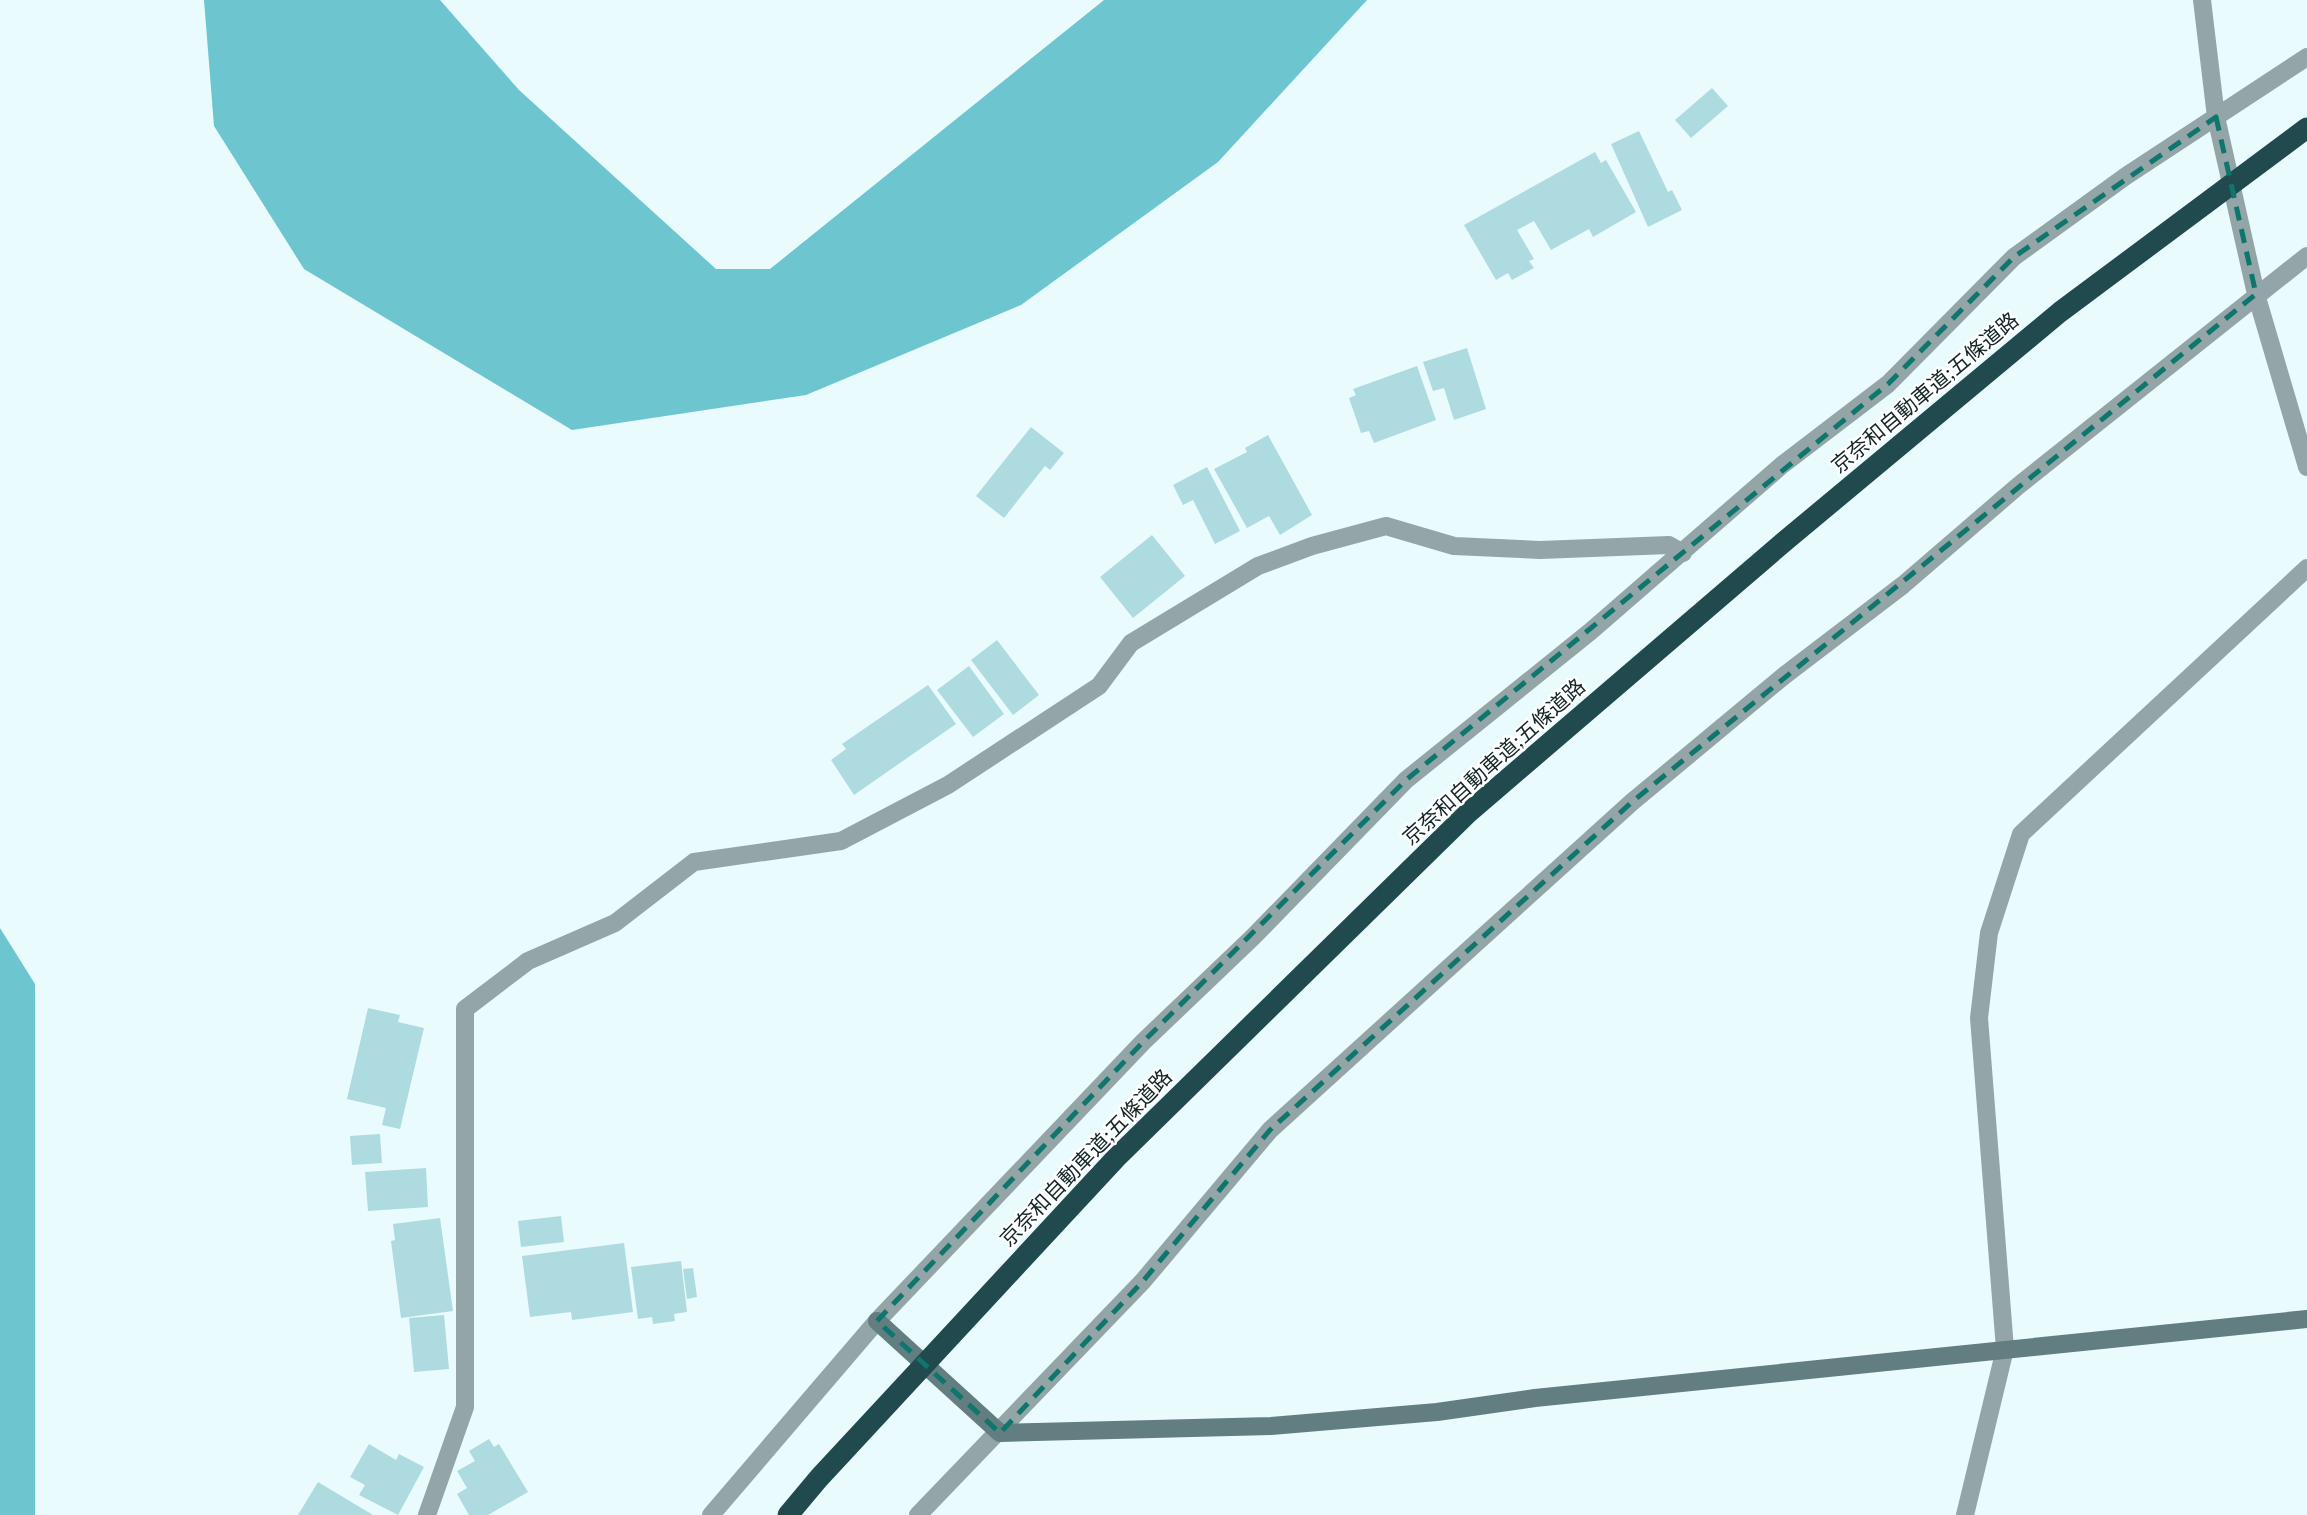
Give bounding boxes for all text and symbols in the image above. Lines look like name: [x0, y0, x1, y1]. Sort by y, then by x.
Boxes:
street label: 京奈和自動車道;五條道路: [1825, 306, 2023, 477]
street label: 京奈和自動車道;五條道路: [1397, 672, 1589, 849]
street label: 京奈和自動車道;五條道路: [994, 1063, 1176, 1251]

